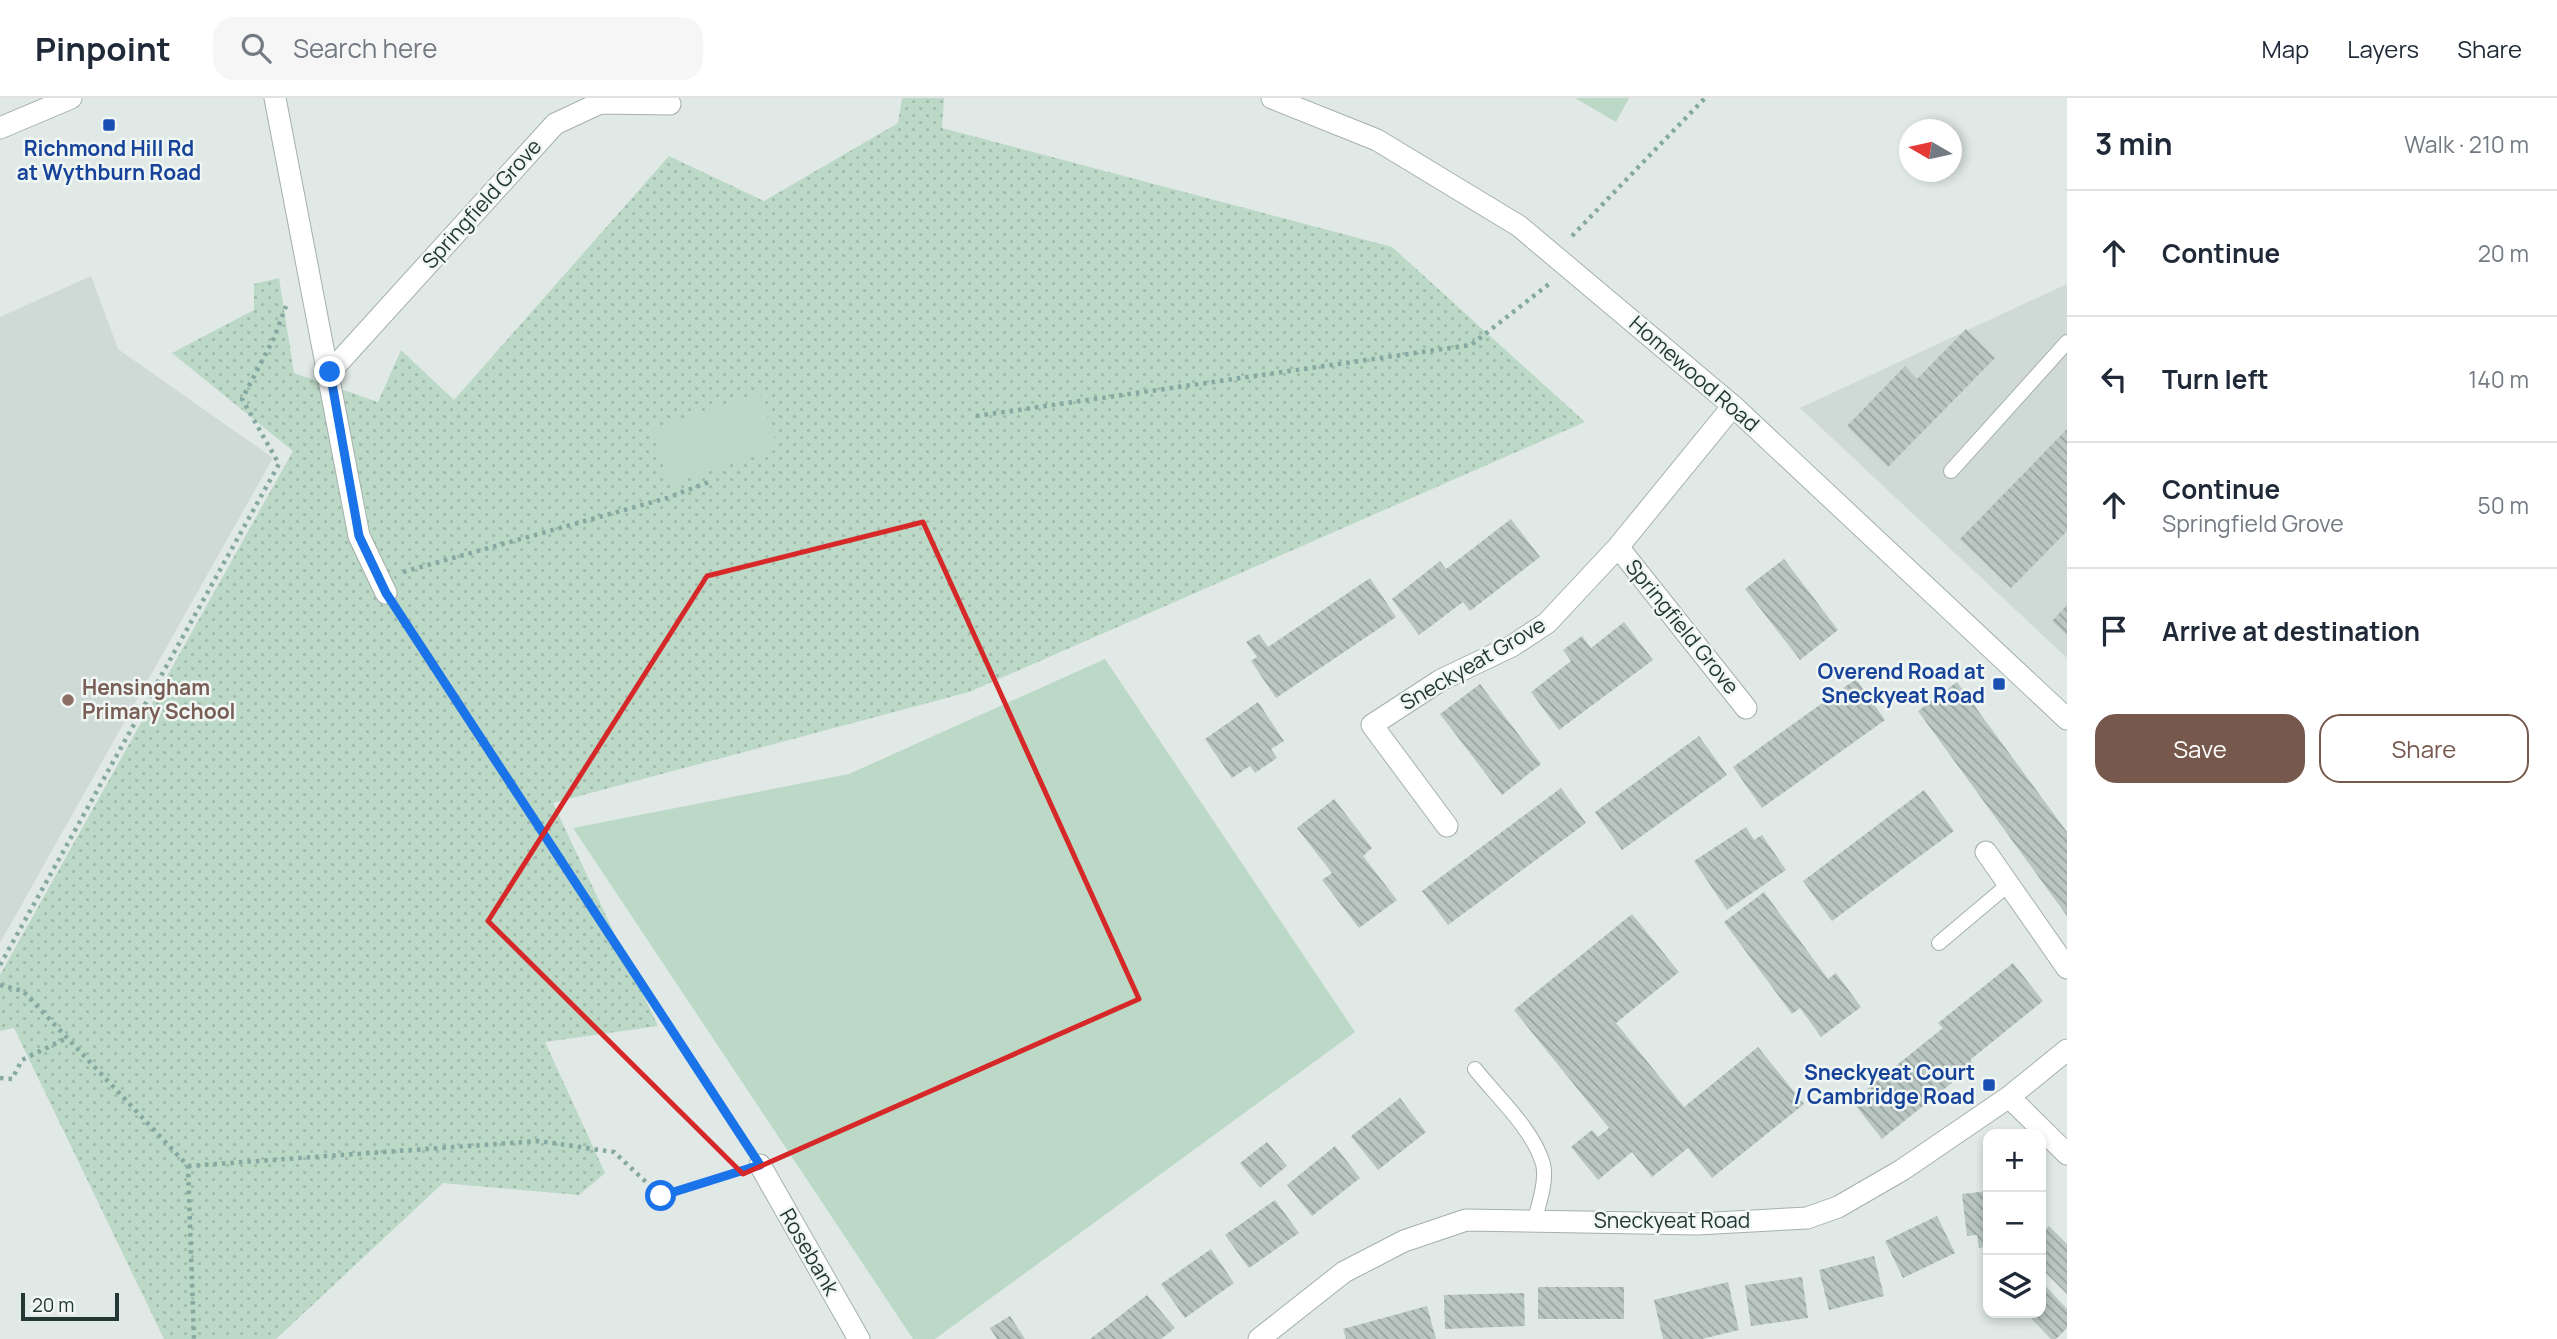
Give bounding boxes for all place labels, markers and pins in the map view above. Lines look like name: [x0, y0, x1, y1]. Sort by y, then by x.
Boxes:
marker: Richmond Hill Rd at Wythburn Road: [101, 117, 117, 133]
place label: Richmond Hill Rd at Wythburn Road: [17, 134, 201, 186]
place label: Overend Road at Sneckyeat Road: [1818, 657, 1985, 709]
place label: Hensingham Primary School: [82, 673, 236, 725]
marker: Overend Road at Sneckyeat Road: [1991, 676, 2007, 692]
marker: Hensingham Primary School: [60, 692, 76, 708]
place label: Sneckyeat Court / Cambridge Road: [1793, 1058, 1975, 1110]
marker: Sneckyeat Court / Cambridge Road: [1981, 1077, 1997, 1093]

